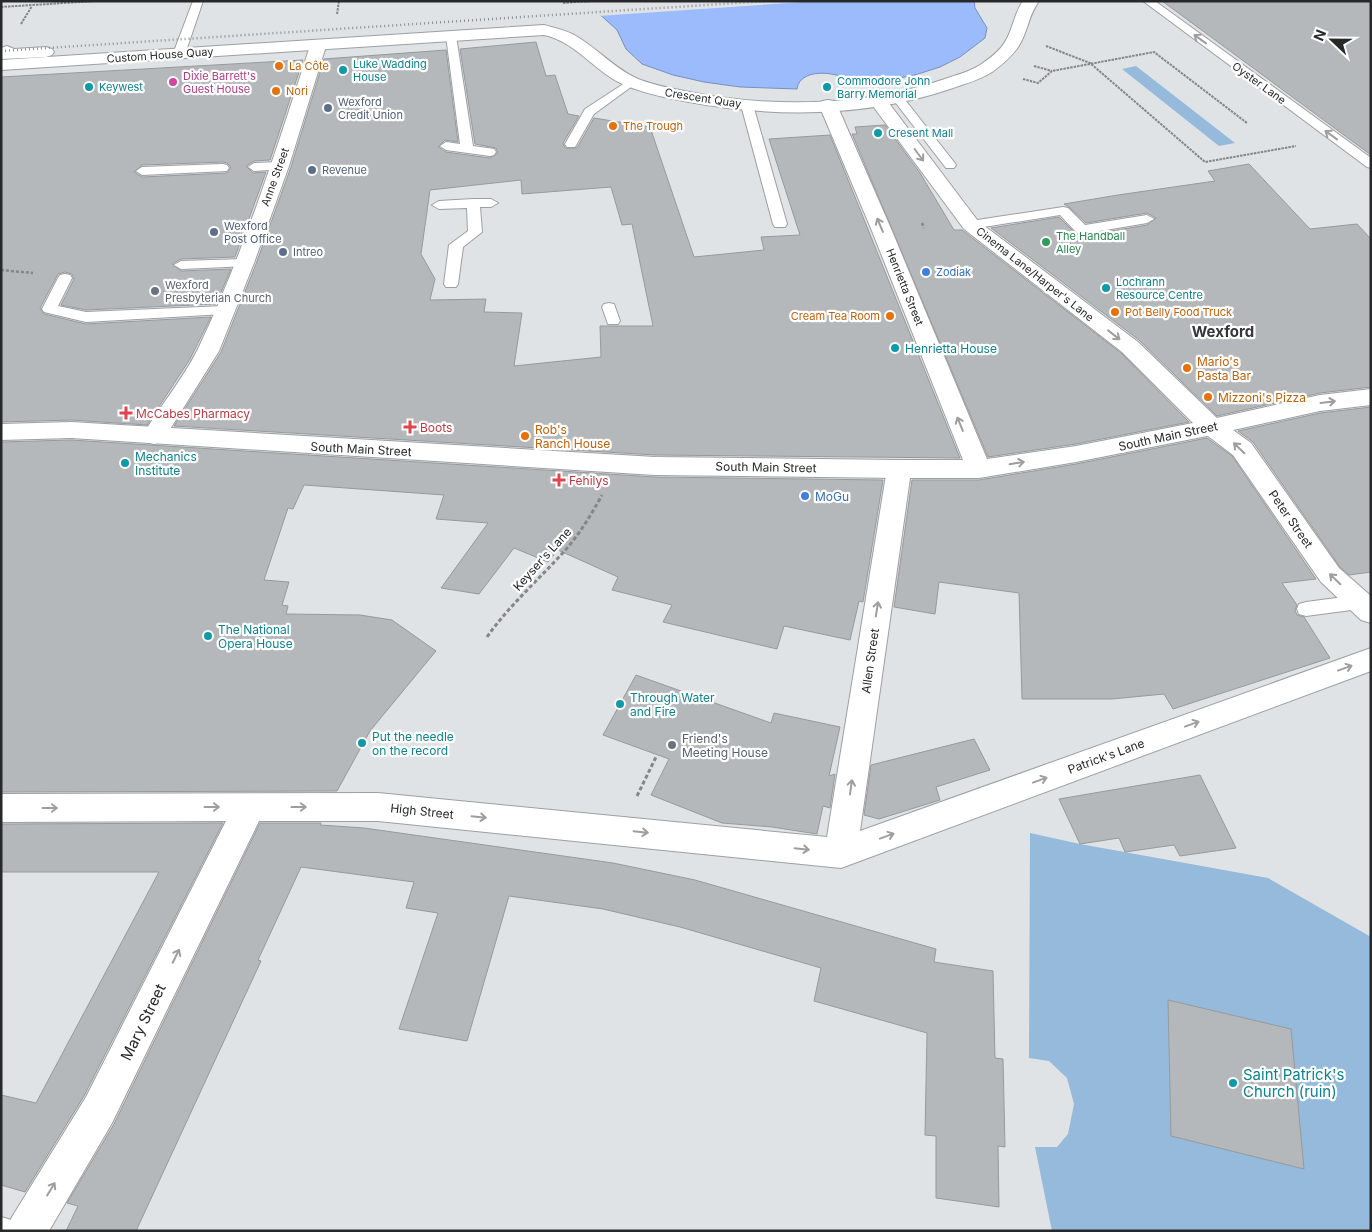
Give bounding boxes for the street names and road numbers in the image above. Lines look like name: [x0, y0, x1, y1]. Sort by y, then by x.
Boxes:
street label: Custom House Quay: [106, 44, 214, 66]
street label: Oyster Lane: [1229, 59, 1289, 107]
street label: Crescent Quay: [664, 85, 742, 111]
street label: Anne Street: [258, 146, 292, 208]
street label: Cinema Lane/Harper's Lane: [973, 224, 1097, 324]
street label: Henrietta Street: [883, 246, 927, 328]
street label: South Main Street: [1117, 418, 1219, 454]
street label: South Main Street: [310, 439, 412, 459]
street label: South Main Street: [715, 459, 817, 475]
street label: Peter Street: [1266, 487, 1316, 551]
street label: Keyser's Lane: [510, 524, 574, 594]
street label: Allen Street: [858, 627, 882, 694]
street label: Patrick's Lane: [1066, 735, 1146, 777]
street label: High Street: [390, 800, 454, 822]
street label: Mary Street: [116, 981, 170, 1063]

